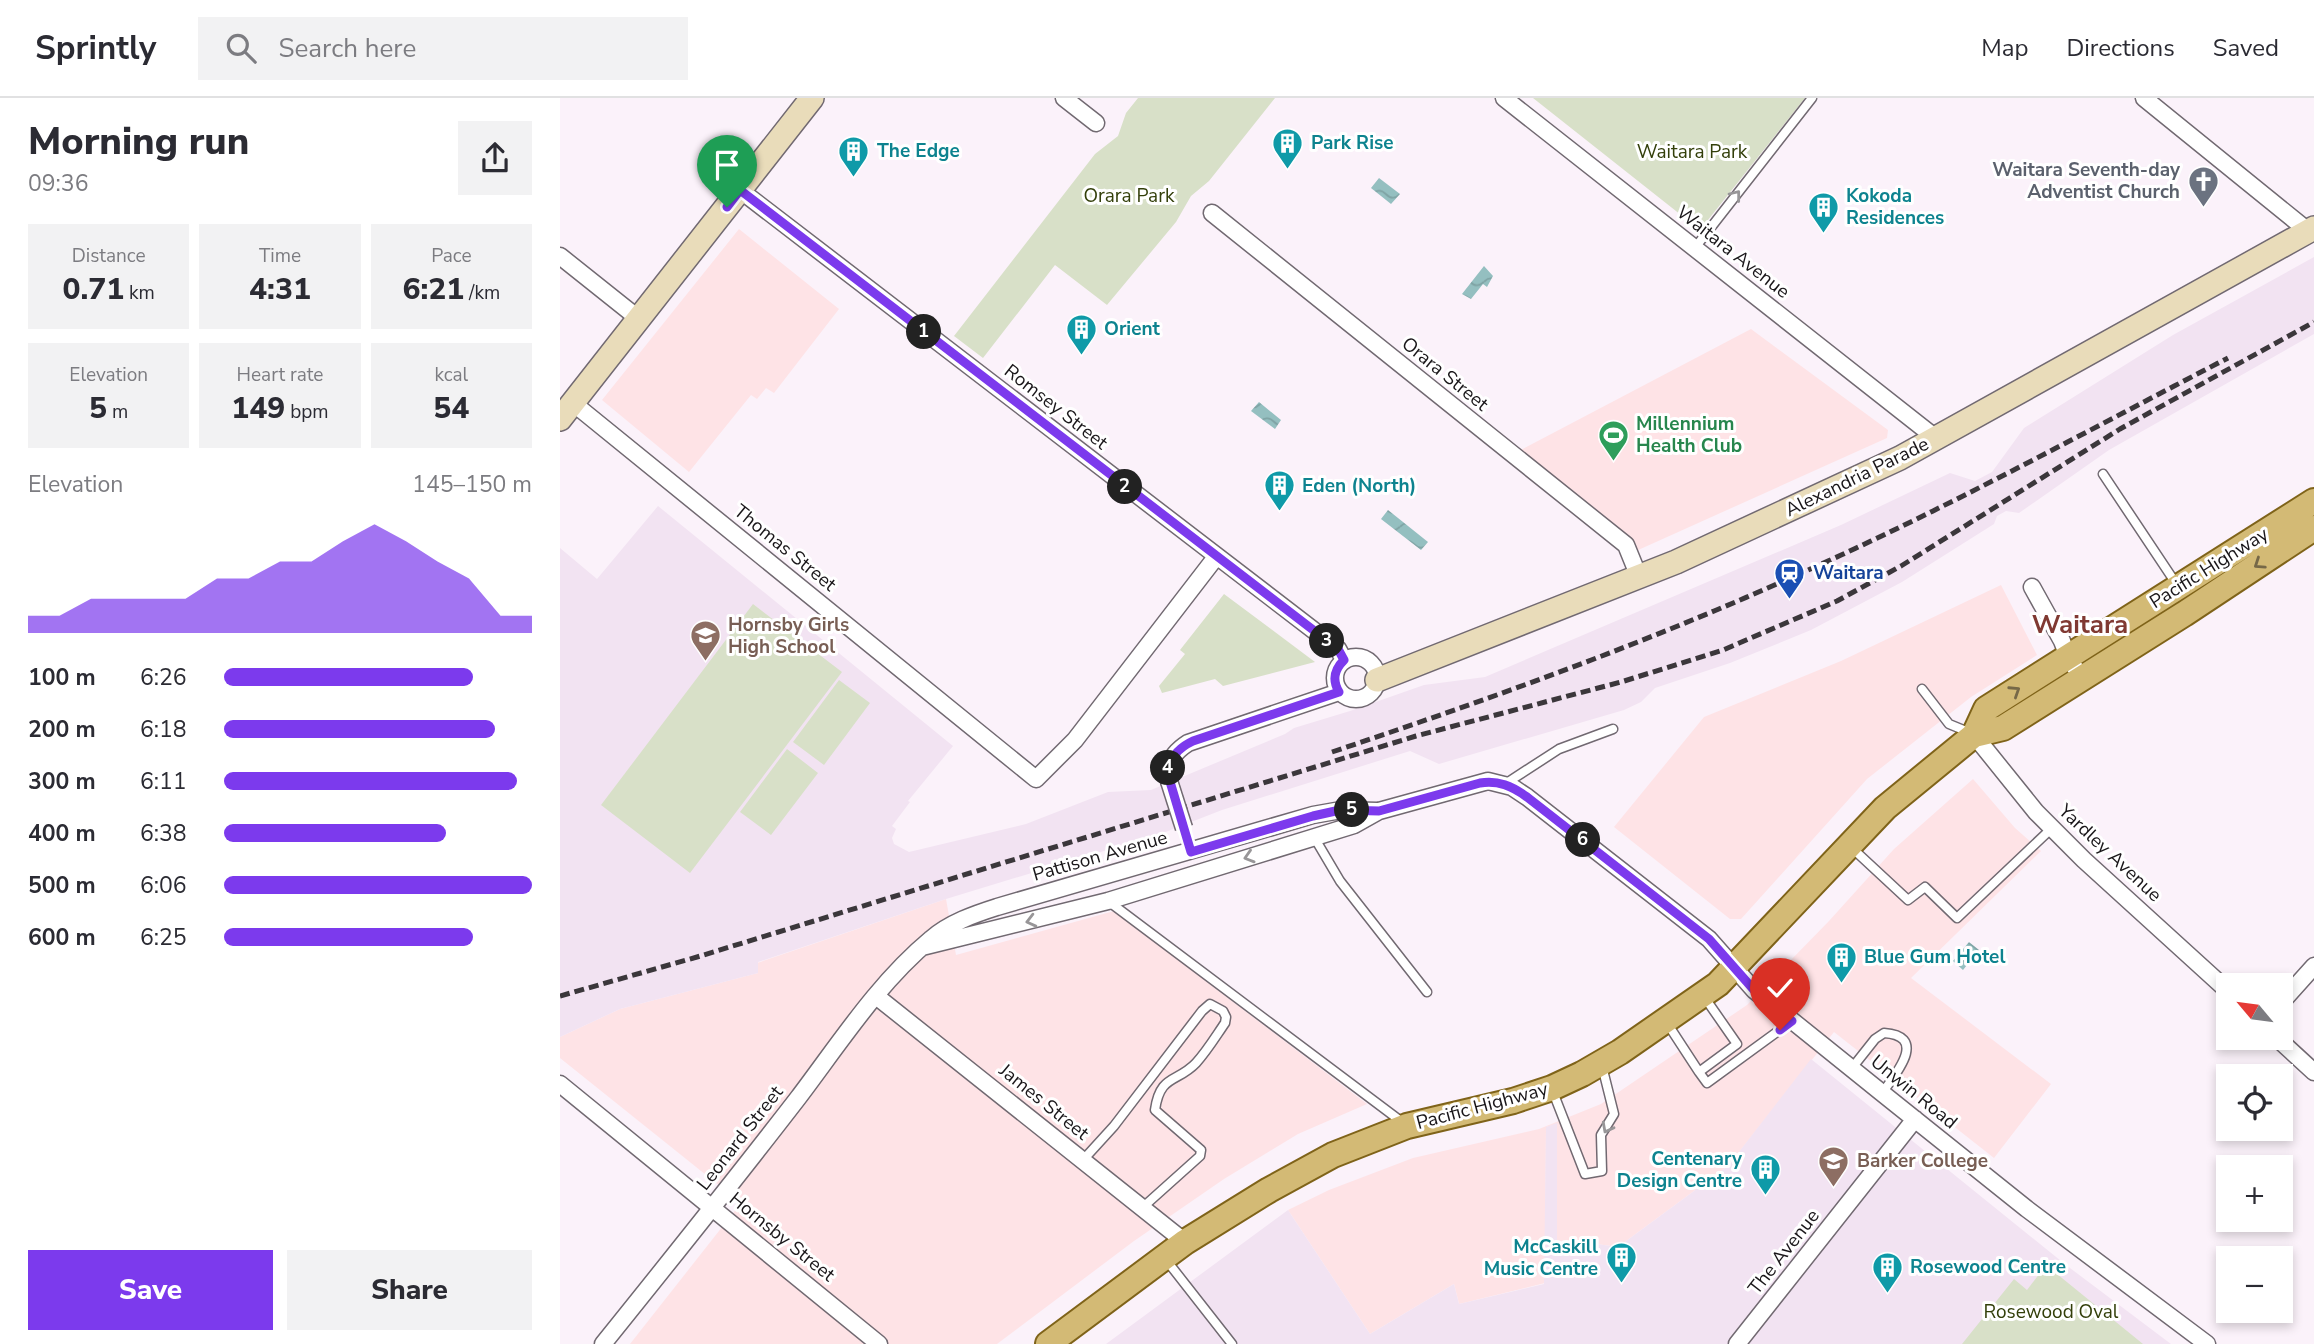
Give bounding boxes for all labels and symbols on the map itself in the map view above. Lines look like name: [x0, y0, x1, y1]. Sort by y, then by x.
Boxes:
building icon: Park Rise: [1271, 126, 1305, 170]
place label: Park Rise: [1311, 130, 1394, 156]
building icon: The Edge: [837, 134, 871, 178]
pin: [697, 135, 757, 207]
place label: The Edge: [877, 138, 960, 164]
park label: Waitara Park: [1637, 139, 1748, 165]
place label: Waitara Seventh-day Adventist Church: [1992, 157, 2181, 205]
church icon: Waitara Seventh-day Adventist Church: [2186, 164, 2220, 208]
park label: Orara Park: [1084, 183, 1175, 209]
place label: Kokoda Residences: [1846, 183, 1944, 231]
one-way arrow: [1727, 190, 1740, 203]
building icon: Kokoda Residences: [1806, 190, 1840, 234]
street label: Waitara Avenue: [1671, 199, 1795, 305]
building icon: Orient: [1064, 312, 1098, 356]
pin: 1: [906, 314, 942, 350]
place label: Orient: [1104, 316, 1161, 342]
street label: Orara Street: [1396, 331, 1494, 417]
street label: Romsey Street: [999, 358, 1114, 456]
place label: Millennium Health Club: [1636, 411, 1742, 459]
sports icon: Millennium Health Club: [1596, 418, 1630, 462]
street label: Alexandria Parade: [1781, 431, 1933, 523]
building icon: Eden (North): [1262, 469, 1296, 513]
pin: 2: [1108, 470, 1142, 504]
place label: Eden (North): [1302, 473, 1416, 499]
street label: Thomas Street: [728, 499, 842, 598]
street label: Pacific Highway: [2145, 521, 2273, 615]
station icon: Waitara: [1773, 556, 1807, 600]
one-way arrow: [2254, 556, 2267, 568]
place label: Waitara: [1813, 560, 1884, 586]
district label: Waitara: [2032, 607, 2128, 642]
place label: Hornsby Girls High School: [728, 612, 849, 660]
school or university icon: Hornsby Girls High School: [688, 619, 722, 663]
pin: 3: [1310, 624, 1344, 658]
one-way arrow: [2007, 686, 2020, 699]
pin: 4: [1150, 750, 1186, 786]
pin: 5: [1334, 792, 1370, 828]
street label: Yardley Avenue: [2052, 798, 2167, 908]
pin: 6: [1566, 822, 1600, 858]
street label: Pattison Avenue: [1030, 824, 1170, 888]
one-way arrow: [1244, 849, 1256, 864]
one-way arrow: [1025, 913, 1037, 927]
building icon: Blue Gum Hotel: [1824, 940, 1858, 984]
place label: Blue Gum Hotel: [1864, 944, 2005, 970]
pin: [1750, 958, 1810, 1030]
north arrow: [2216, 973, 2292, 1050]
street label: Unwin Road: [1865, 1049, 1963, 1135]
street label: James Street: [993, 1057, 1095, 1146]
street label: Pacific Highway: [1413, 1076, 1551, 1136]
street label: Leonard Street: [691, 1080, 789, 1196]
one-way arrow: [1601, 1120, 1615, 1133]
school or university icon: Barker College: [1817, 1144, 1851, 1188]
place label: Centenary Design Centre: [1617, 1146, 1743, 1194]
place label: Barker College: [1857, 1148, 1988, 1174]
building icon: Centenary Design Centre: [1748, 1153, 1782, 1197]
street label: Hornsby Street: [724, 1186, 841, 1288]
street label: The Avenue: [1742, 1204, 1826, 1300]
place label: McCaskill Music Centre: [1484, 1234, 1598, 1282]
building icon: McCaskill Music Centre: [1604, 1241, 1638, 1285]
building icon: Rosewood Centre: [1870, 1250, 1904, 1294]
place label: Rosewood Centre: [1910, 1254, 2066, 1280]
park label: Rosewood Oval: [1984, 1299, 2119, 1325]

